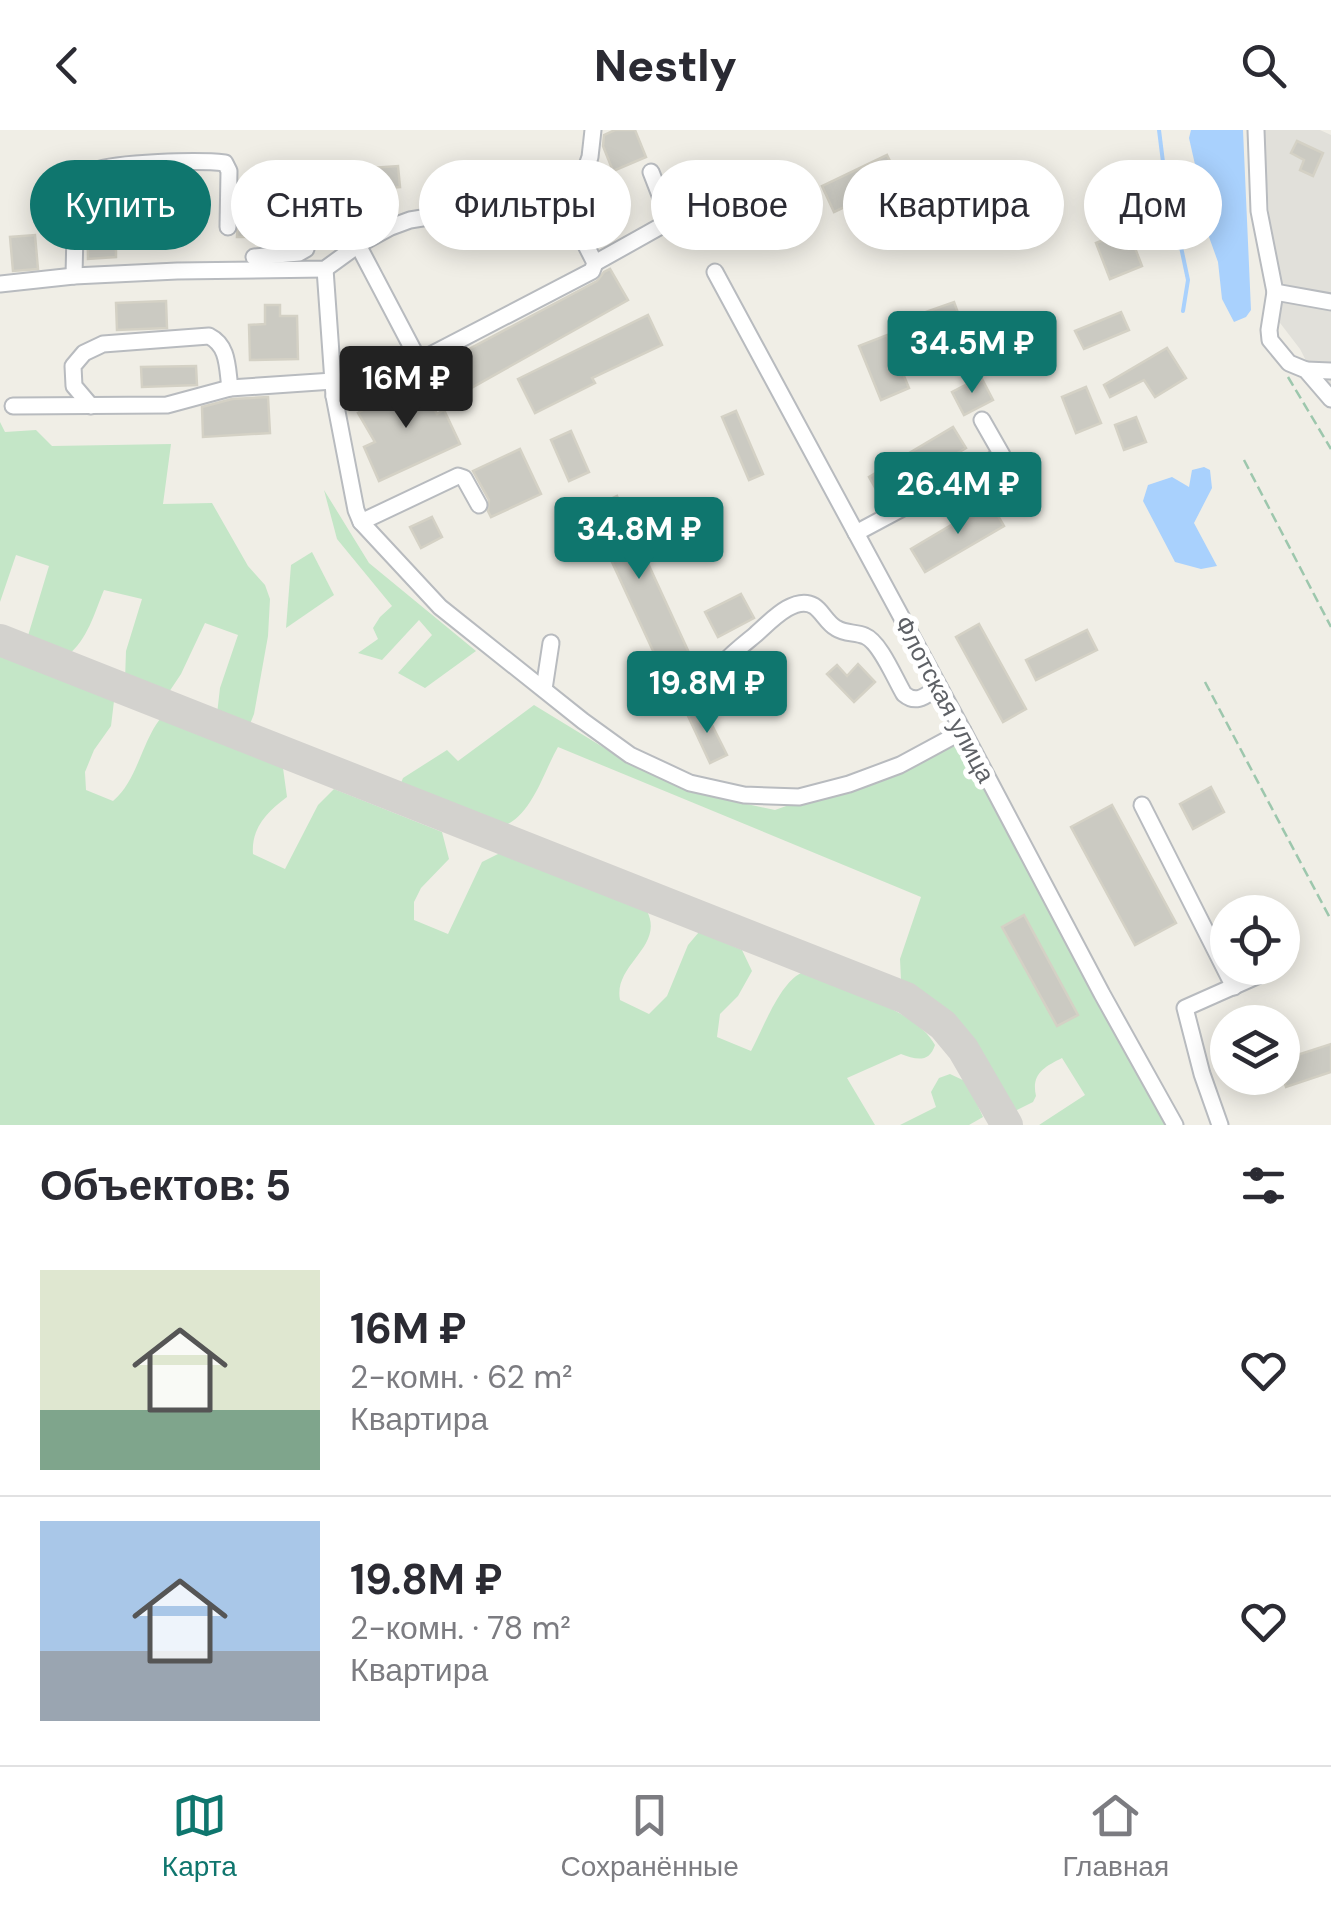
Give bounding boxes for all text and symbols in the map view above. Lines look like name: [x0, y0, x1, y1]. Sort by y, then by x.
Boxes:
text: Nestly: [594, 36, 737, 95]
icon: back: [40, 38, 95, 93]
icon: search: [1236, 38, 1291, 93]
chip: Купить: [30, 160, 211, 250]
chip: Снять: [231, 160, 399, 250]
chip: Фильтры: [419, 160, 631, 250]
chip: Новое: [651, 160, 823, 250]
chip: Квартира: [843, 160, 1064, 250]
chip: Дом: [1084, 160, 1222, 250]
pin: 34.5M ₽: [880, 311, 1064, 396]
text: 34.5M ₽: [910, 322, 1034, 364]
pin: 16M ₽: [336, 346, 476, 431]
text: 16M ₽: [362, 357, 450, 399]
pin: 26.4M ₽: [866, 452, 1050, 537]
text: 26.4M ₽: [896, 463, 1020, 505]
pin: 34.8M ₽: [547, 497, 731, 582]
text: 34.8M ₽: [576, 508, 702, 550]
street label: Флотская улица: [887, 610, 1002, 788]
pin: 19.8M ₽: [615, 651, 799, 736]
text: 19.8M ₽: [649, 662, 765, 704]
map controls: [1210, 895, 1300, 1095]
button: locate: [1210, 895, 1300, 985]
button: layers: [1210, 1005, 1300, 1095]
text: Объектов: 5: [40, 1158, 291, 1213]
icon: filters: [1236, 1158, 1291, 1213]
text: 16M ₽: [350, 1301, 466, 1356]
icon: home: [120, 1310, 240, 1430]
icon: heart: [1236, 1343, 1291, 1398]
text: 2-комн. · 62 m²: [350, 1356, 573, 1398]
text: Квартира: [350, 1398, 488, 1440]
text: 19.8M ₽: [350, 1552, 502, 1607]
icon: home: [120, 1561, 240, 1681]
icon: heart: [1236, 1594, 1291, 1649]
text: 2-комн. · 78 m²: [350, 1607, 571, 1649]
text: Квартира: [350, 1649, 488, 1691]
tab: Карта: [162, 1788, 237, 1885]
tab: Сохранённые: [561, 1788, 739, 1885]
tab: Главная: [1063, 1788, 1169, 1885]

